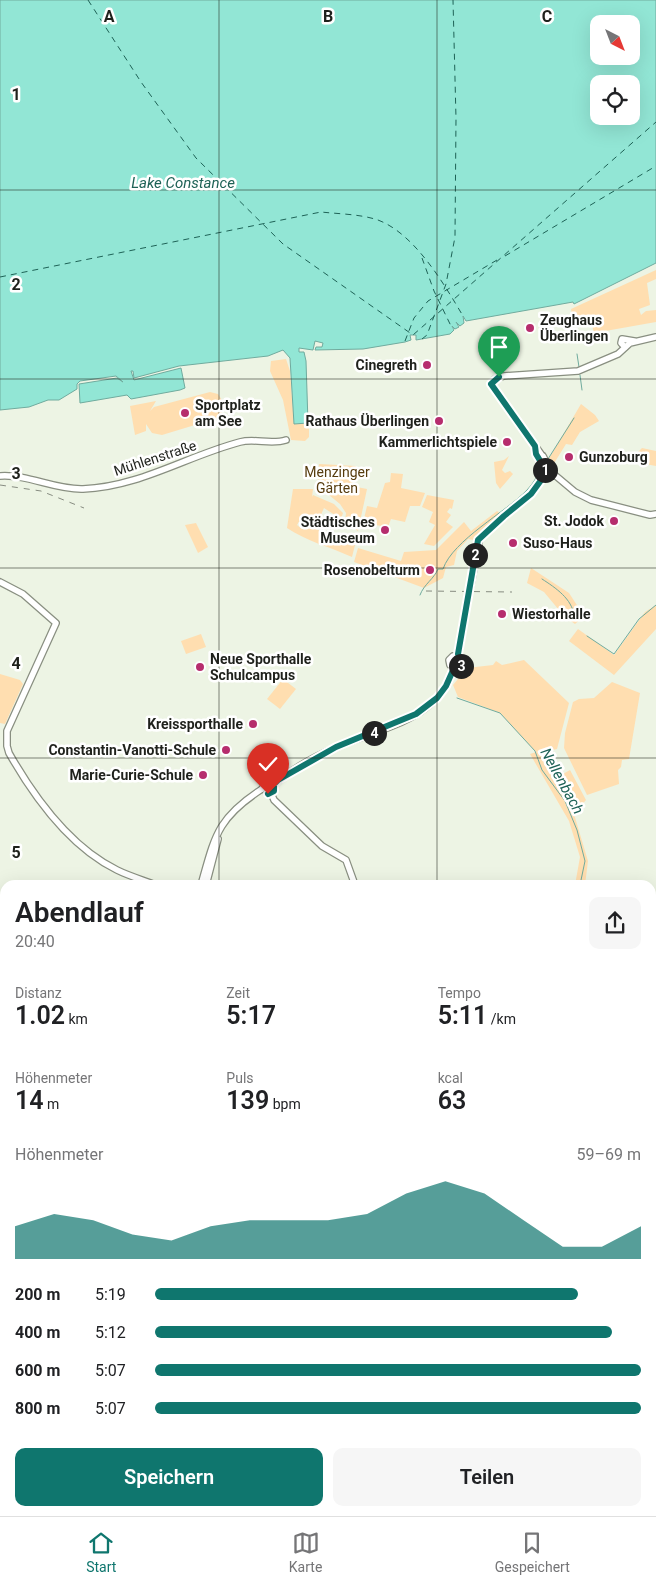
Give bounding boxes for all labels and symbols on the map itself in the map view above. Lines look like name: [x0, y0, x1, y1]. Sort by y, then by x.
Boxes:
text: A: [104, 7, 115, 26]
text: B: [323, 7, 333, 26]
text: C: [542, 7, 552, 26]
north arrow: [590, 15, 640, 65]
text: 1: [11, 85, 21, 104]
water label: Lake Constance: [131, 174, 235, 192]
text: 2: [11, 275, 21, 294]
place label: Zeughaus Überlingen: [540, 312, 609, 344]
marker: Zeughaus Überlingen: [524, 322, 536, 334]
pin: [478, 326, 520, 377]
place label: Cinegreth: [356, 357, 417, 373]
marker: Cinegreth: [421, 359, 433, 371]
place label: Sportplatz am See: [195, 397, 261, 429]
marker: Sportplatz am See: [179, 407, 191, 419]
place label: Rathaus Überlingen: [306, 413, 429, 429]
marker: Rathaus Überlingen: [433, 415, 445, 427]
place label: Kammerlichtspiele: [379, 434, 497, 450]
marker: Kammerlichtspiele: [501, 436, 513, 448]
street label: Mühlenstraße: [112, 437, 198, 479]
place label: Gunzoburg: [579, 449, 648, 465]
marker: Gunzoburg: [563, 451, 575, 463]
pin: 1: [532, 458, 558, 482]
text: 3: [11, 464, 21, 483]
park label: Menzinger Gärten: [304, 464, 370, 496]
place label: St. Jodok: [544, 513, 605, 529]
place label: Städtisches Museum: [301, 514, 375, 546]
marker: St. Jodok: [608, 515, 620, 527]
marker: Städtisches Museum: [379, 524, 391, 536]
place label: Suso-Haus: [523, 535, 592, 551]
marker: Suso-Haus: [507, 537, 519, 549]
pin: 2: [462, 542, 488, 568]
place label: Rosenobelturm: [324, 562, 420, 578]
marker: Rosenobelturm: [424, 564, 436, 576]
place label: Wiestorhalle: [512, 606, 591, 622]
marker: Wiestorhalle: [496, 608, 508, 620]
place label: Neue Sporthalle Schulcampus: [210, 651, 312, 683]
text: 4: [11, 654, 21, 673]
pin: 3: [448, 654, 474, 678]
marker: Neue Sporthalle Schulcampus: [194, 661, 206, 673]
place label: Kreissporthalle: [147, 716, 243, 732]
marker: Kreissporthalle: [247, 718, 259, 730]
pin: 4: [362, 720, 386, 746]
place label: Constantin-Vanotti-Schule: [48, 742, 216, 758]
pin: [247, 743, 289, 794]
marker: Constantin-Vanotti-Schule: [220, 744, 232, 756]
water label: Nellenbach: [537, 745, 587, 817]
place label: Marie-Curie-Schule: [70, 767, 193, 783]
marker: Marie-Curie-Schule: [197, 769, 209, 781]
text: 5: [11, 843, 21, 862]

